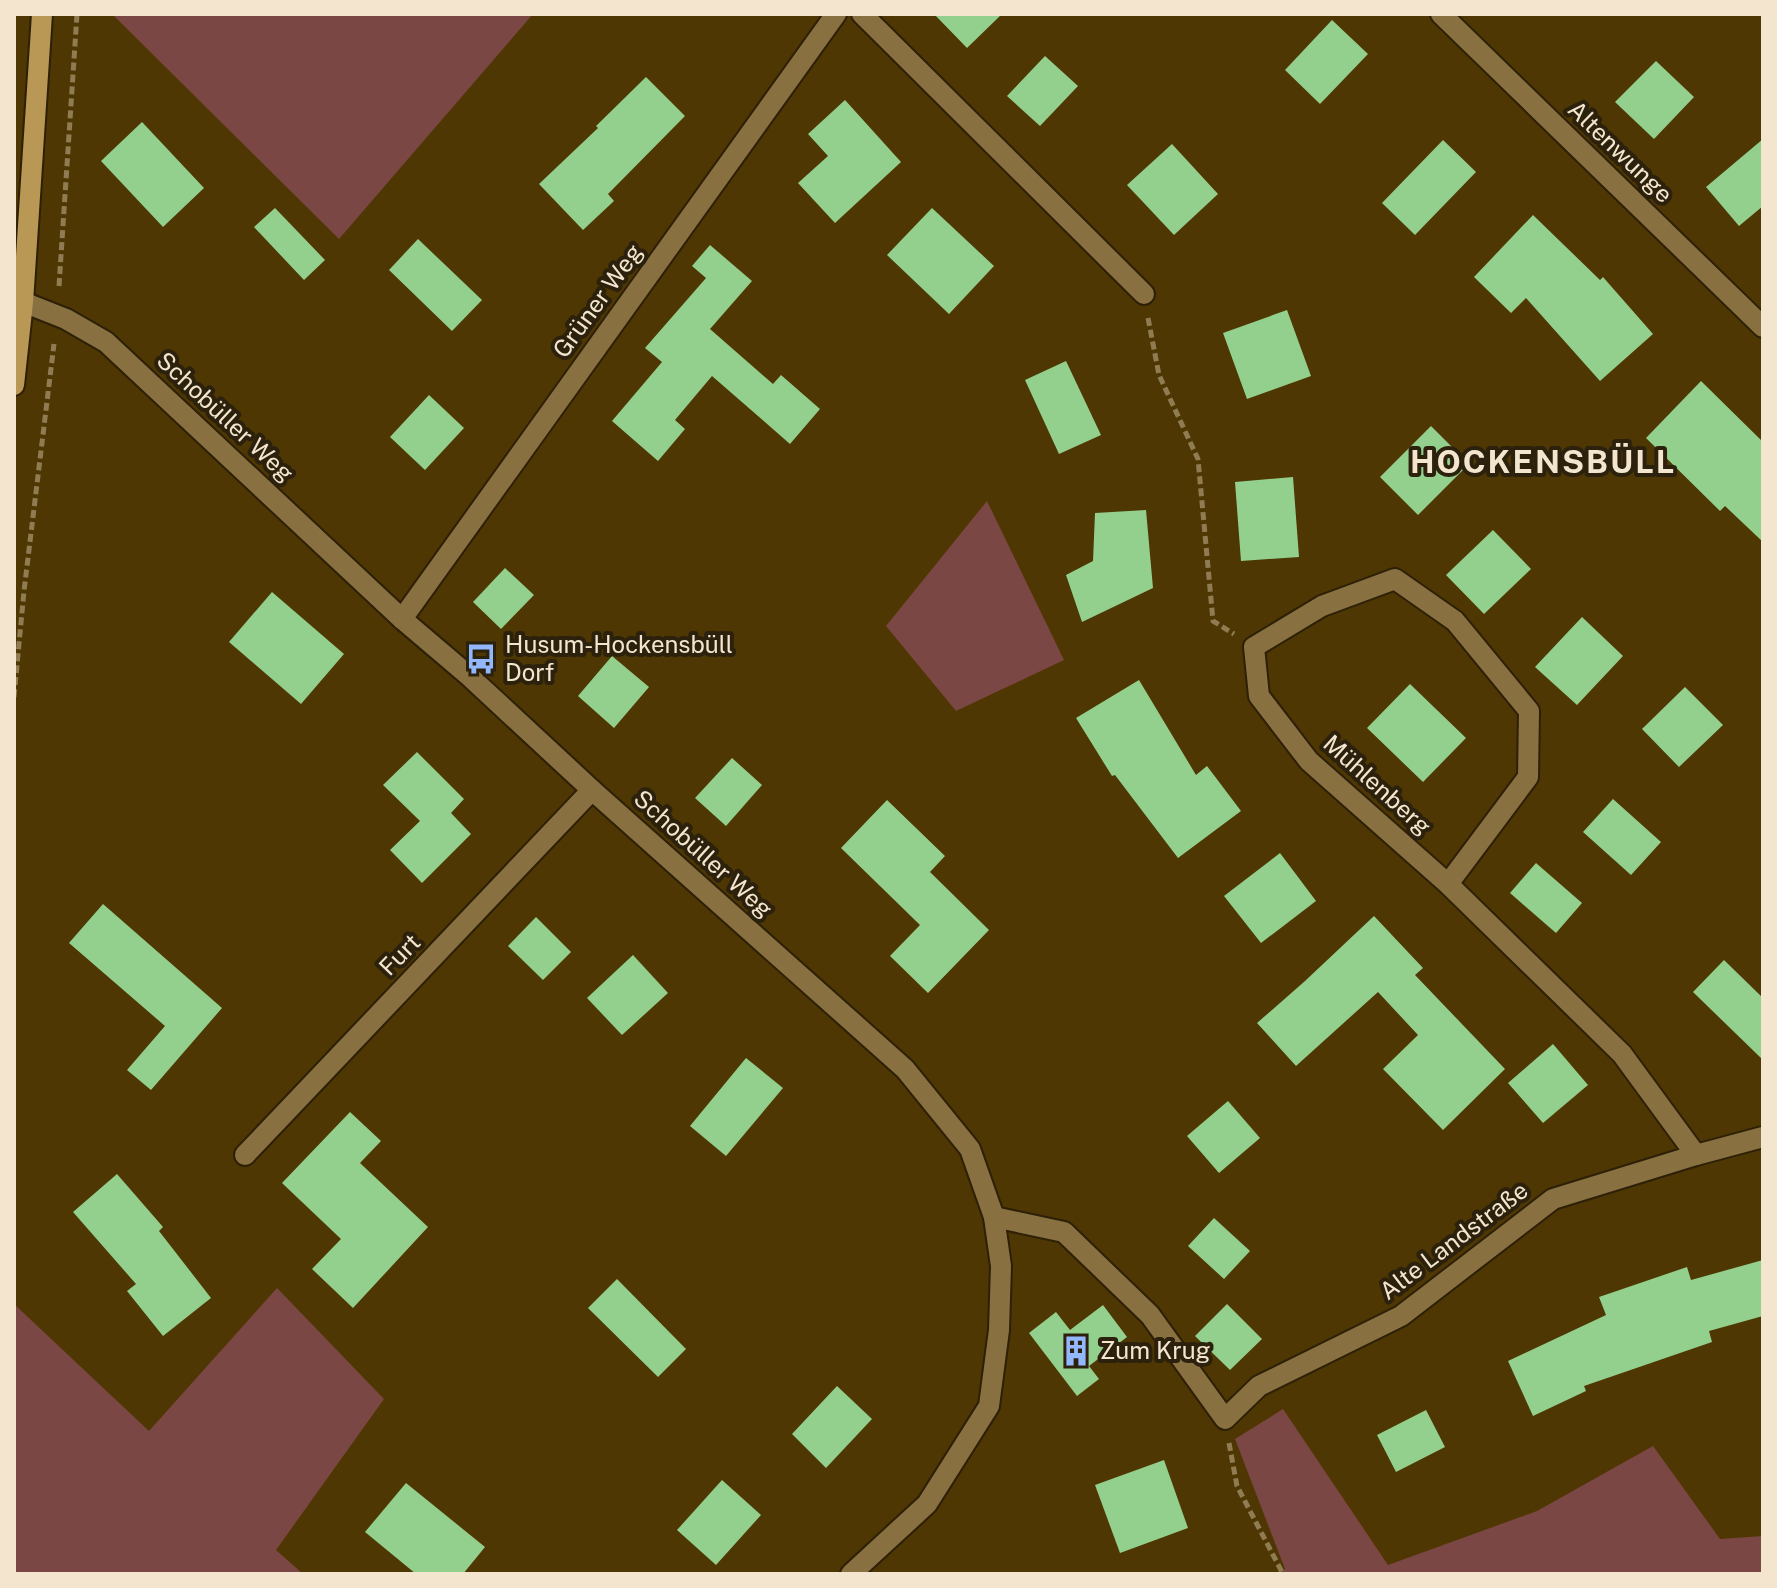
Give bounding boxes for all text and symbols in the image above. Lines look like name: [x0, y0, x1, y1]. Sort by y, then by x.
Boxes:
street label: Altenwunge: [1563, 95, 1679, 208]
street label: Grüner Weg: [547, 238, 648, 363]
street label: Schobüller Weg: [151, 346, 300, 487]
district label: HOCKENSBÜLL: [1410, 443, 1676, 480]
place label: Husum-Hockensbüll Dorf: [505, 630, 733, 686]
bus stop icon: Husum-Hockensbüll Dorf: [464, 642, 498, 676]
street label: Mühlenberg: [1318, 729, 1437, 840]
street label: Schobüller Weg: [629, 784, 779, 923]
street label: Furt: [373, 928, 425, 981]
street label: Alte Landstraße: [1374, 1176, 1533, 1305]
building icon: Zum Krug: [1059, 1334, 1093, 1368]
place label: Zum Krug: [1100, 1336, 1210, 1364]

